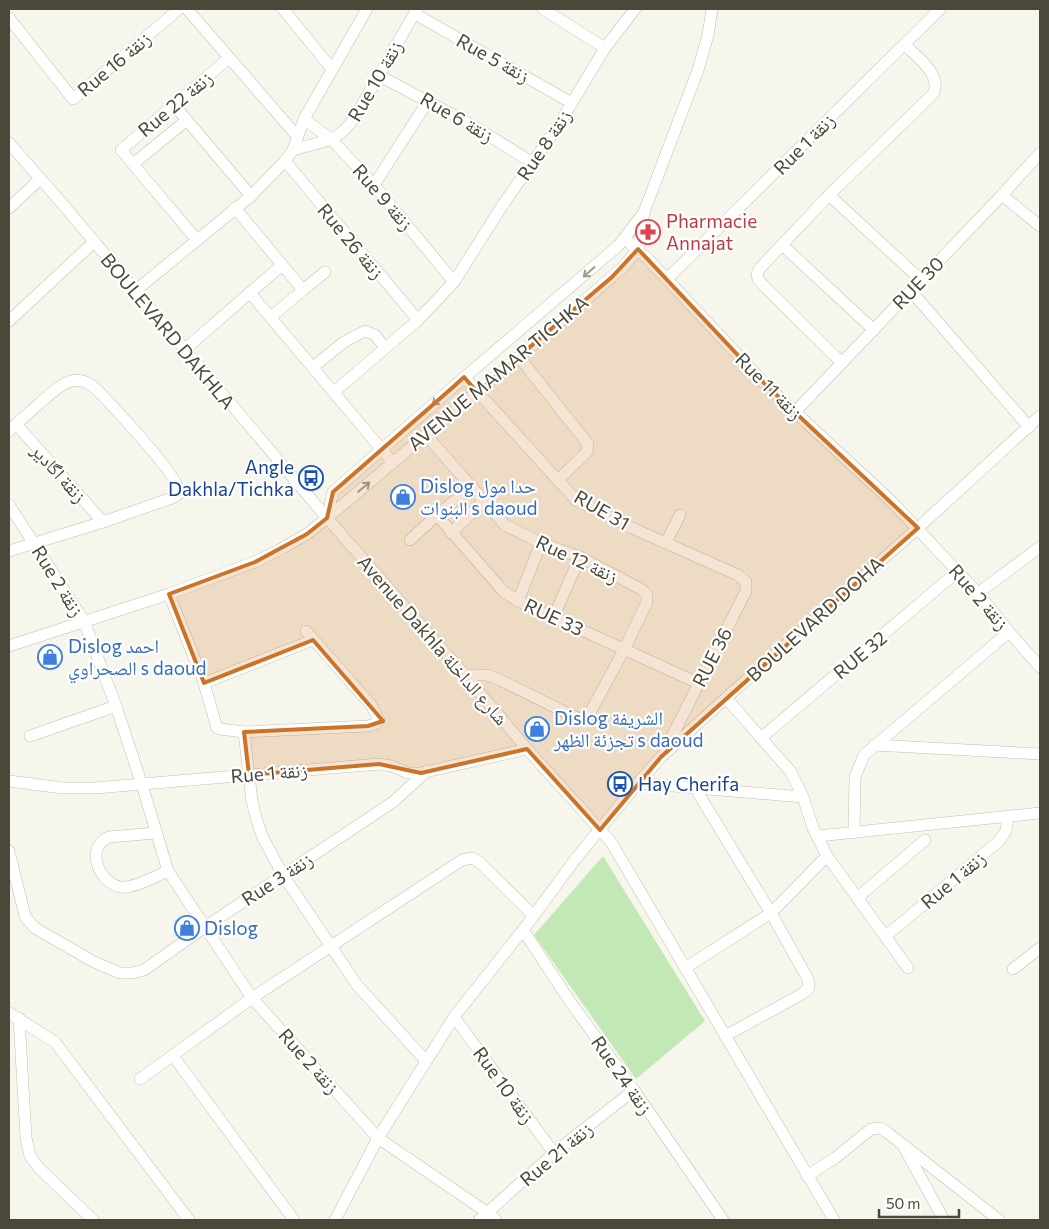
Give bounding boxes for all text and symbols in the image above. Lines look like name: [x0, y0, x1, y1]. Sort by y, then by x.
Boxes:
street label: Rue 16 زنقة: [72, 26, 156, 102]
street label: Rue 5 زنقة: [452, 28, 534, 88]
street label: Rue 10 زنقة: [342, 36, 408, 126]
street label: Rue 22 زنقة: [133, 66, 217, 142]
street label: Rue 6 زنقة: [416, 86, 498, 148]
street label: Rue 8 زنقة: [512, 105, 576, 185]
street label: Rue 1 زنقة: [768, 108, 840, 180]
street label: Rue 9 زنقة: [348, 159, 418, 235]
street label: Rue 26 زنقة: [313, 198, 389, 284]
place label: Pharmacie Annajat: [666, 209, 757, 254]
pharmacy icon: Pharmacie Annajat: [635, 219, 661, 245]
street label: BOULEVARD DAKHLA: [96, 248, 240, 413]
street label: RUE 30: [887, 252, 948, 314]
one-way arrow: [582, 266, 595, 278]
street label: AVENUE MAMAR TICHKA: [403, 290, 593, 455]
street label: Rue 11 زنقة: [730, 347, 808, 425]
one-way arrow: [432, 394, 445, 405]
street label: زنقة اگادير: [26, 438, 92, 508]
place label: Angle Dakhla/Tichka: [168, 455, 294, 500]
bus stop icon: Angle Dakhla/Tichka: [298, 465, 324, 491]
place label: Dislog حدا مول البنوات s daoud: [420, 474, 538, 520]
one-way arrow: [357, 481, 370, 492]
shop icon: Dislog حدا مول البنوات s daoud: [390, 484, 416, 510]
street label: RUE 31: [570, 485, 634, 535]
street label: Rue 12 زنقة: [532, 530, 622, 588]
street label: Rue 2 زنقة: [27, 541, 89, 621]
street label: Avenue Dakhla شارع الداخلة: [353, 550, 513, 730]
street label: BOULEVARD DOHA: [742, 551, 888, 686]
street label: Rue 2 زنقة: [944, 559, 1014, 635]
street label: RUE 33: [521, 593, 588, 640]
street label: RUE 36: [687, 623, 736, 690]
street label: RUE 32: [828, 626, 891, 684]
place label: Dislog احمد الصحراوي s daoud: [68, 634, 207, 684]
shop icon: Dislog احمد الصحراوي s daoud: [37, 644, 63, 670]
place label: Dislog الشريفة تجزئة الظهر s daoud: [553, 706, 704, 752]
shop icon: Dislog الشريفة تجزئة الظهر s daoud: [524, 716, 550, 742]
street label: Rue 1 زنقة: [230, 758, 308, 788]
bus stop icon: Hay Cherifa: [607, 771, 633, 797]
place label: Hay Cherifa: [638, 772, 739, 795]
street label: Rue 1 زنقة: [916, 846, 990, 914]
street label: Rue 3 زنقة: [237, 847, 317, 911]
shop icon: Dislog: [174, 915, 200, 941]
place label: Dislog: [204, 916, 258, 939]
street label: Rue 2 زنقة: [273, 1023, 345, 1099]
street label: Rue 24 زنقة: [586, 1031, 658, 1119]
street label: Rue 10 زنقة: [468, 1042, 540, 1128]
street label: Rue 21 زنقة: [515, 1117, 597, 1191]
scale bar: [879, 1186, 959, 1218]
text: 50 m: [886, 1194, 920, 1212]

